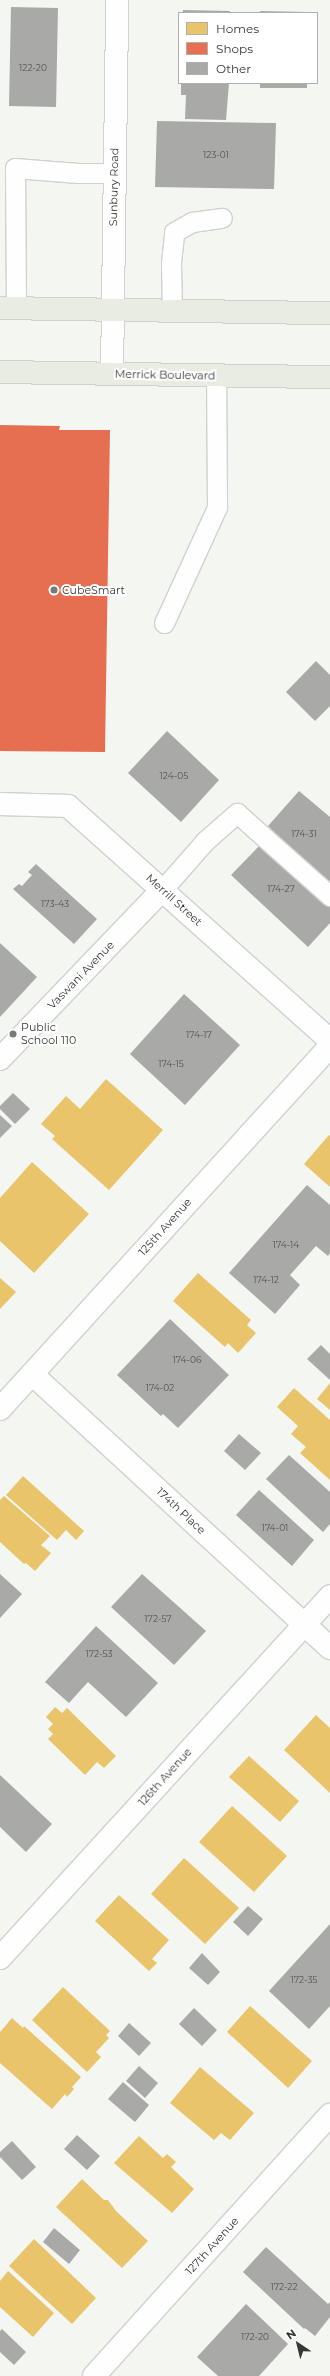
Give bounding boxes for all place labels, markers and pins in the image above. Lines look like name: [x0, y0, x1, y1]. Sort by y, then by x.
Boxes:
place label: CubeSmart: [62, 583, 125, 597]
marker: CubeSmart: [49, 585, 59, 595]
place label: Public School 110: [21, 1021, 76, 1047]
marker: Public School 110: [8, 1029, 18, 1039]

